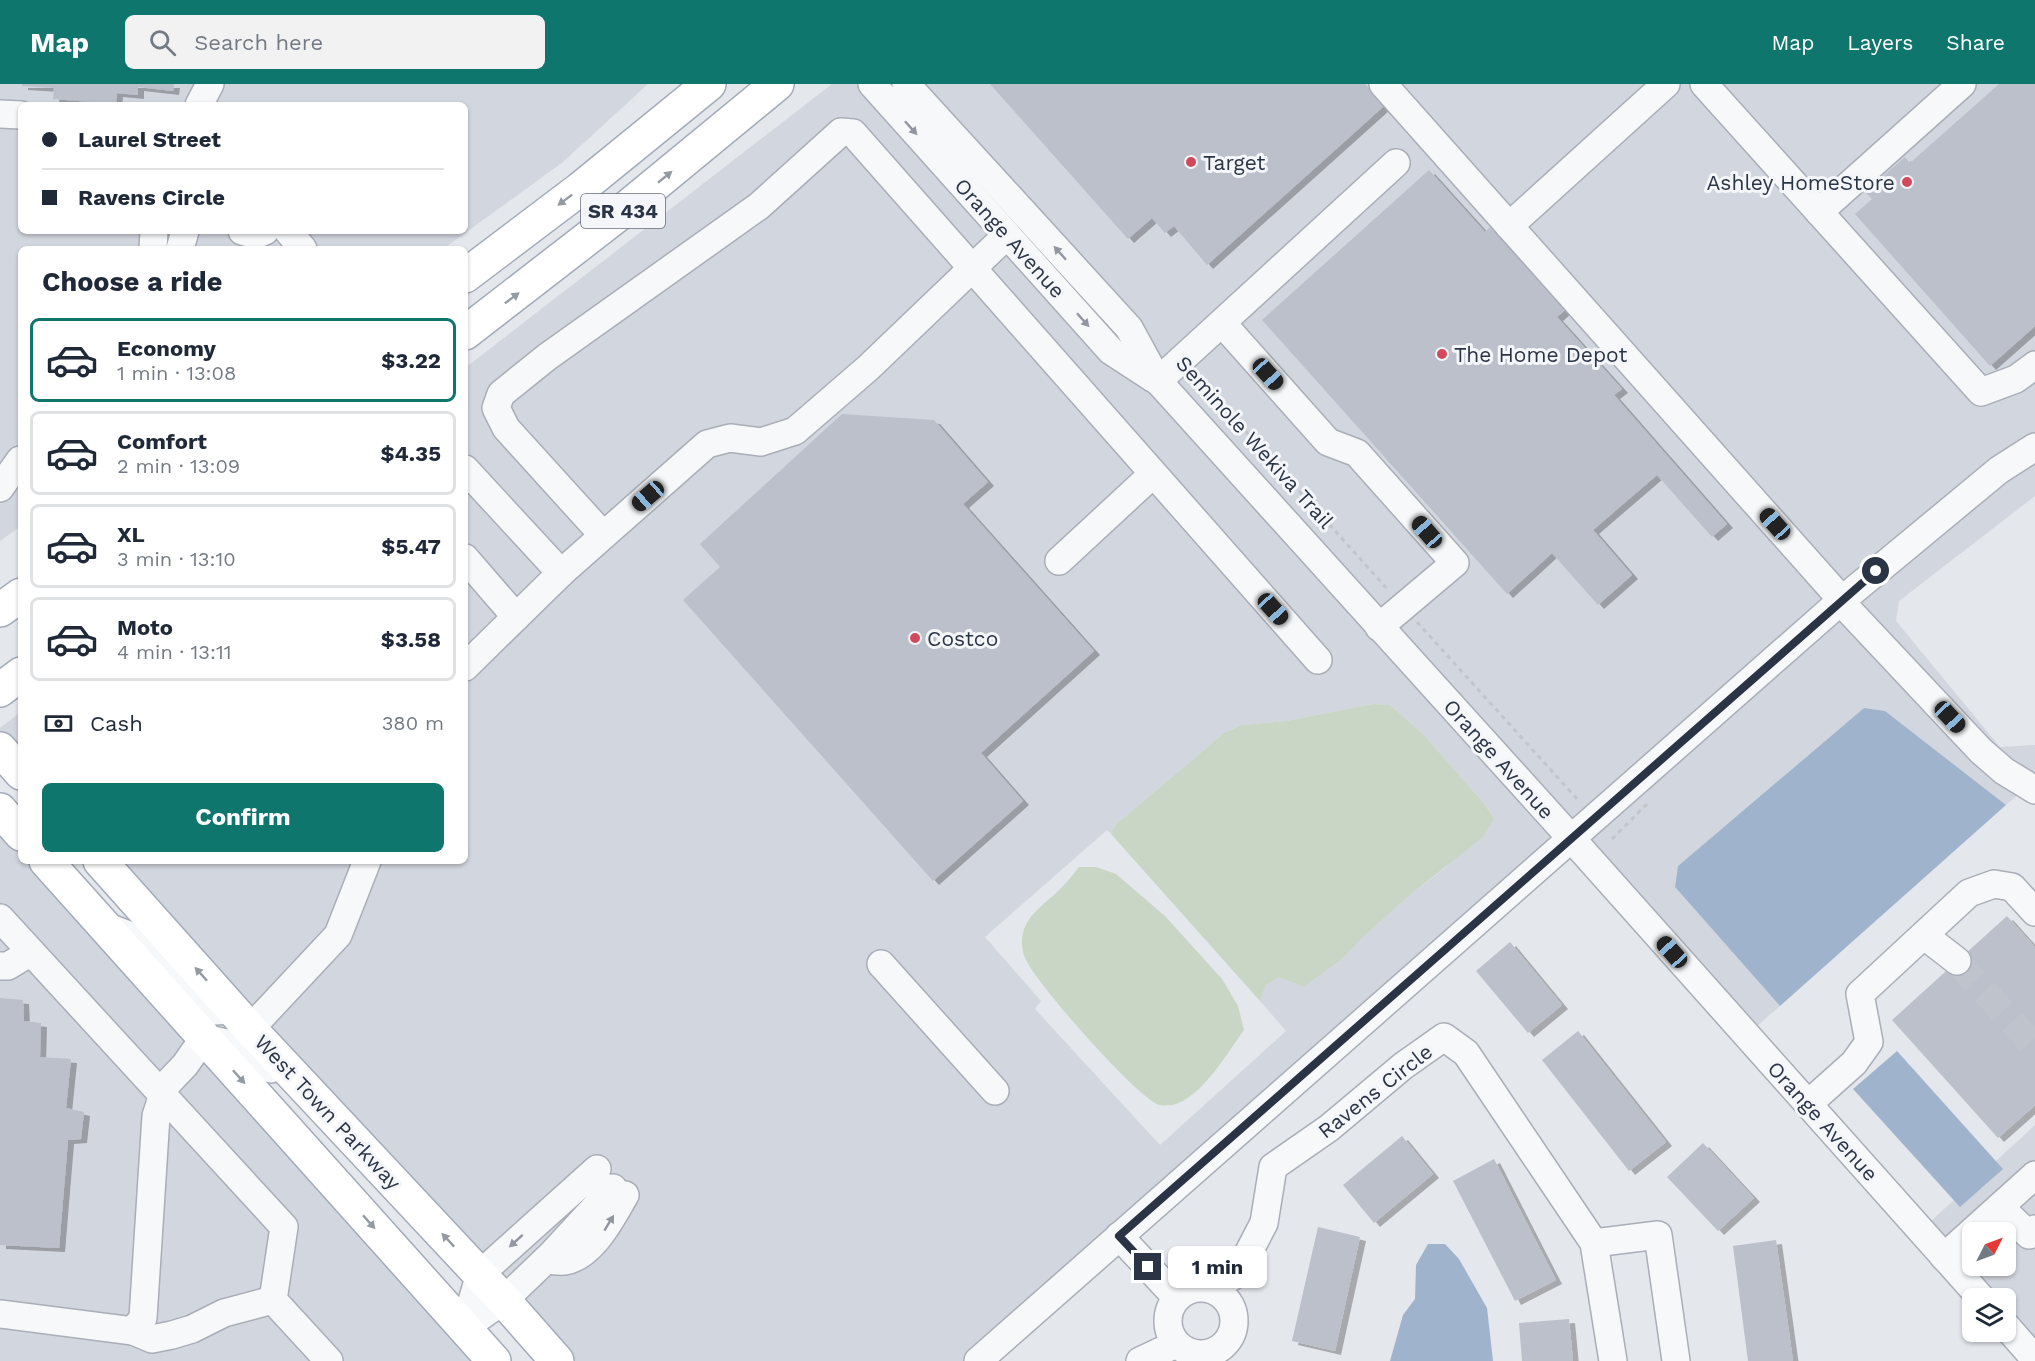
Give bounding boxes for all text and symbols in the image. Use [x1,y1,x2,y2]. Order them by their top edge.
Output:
search box [125,15,545,69]
text: Map [30,26,89,59]
icon: search [146,26,179,59]
text: Search here [194,30,323,55]
text: Map [1771,30,1814,55]
text: Layers [1847,30,1913,55]
text: Share [1946,30,2005,55]
one-way arrow [904,120,917,135]
text: Laurel Street [78,127,221,152]
place label: Target [1203,150,1265,175]
marker: Target [1184,155,1198,169]
place label: Ashley HomeStore [1707,170,1895,195]
one-way arrow [657,171,673,184]
street label: Orange Avenue [950,173,1070,303]
marker: Ashley HomeStore [1900,175,1914,189]
text: Ravens Circle [78,185,225,210]
one-way arrow [558,194,574,206]
road number: SR 434 [581,194,665,228]
one-way arrow [1054,246,1067,261]
text: Choose a ride [42,266,222,298]
one-way arrow [504,293,519,305]
one-way arrow [1076,312,1089,327]
icon: car [45,333,99,387]
text: Economy [117,336,216,361]
place label: The Home Depot [1454,342,1628,367]
marker: The Home Depot [1435,347,1449,361]
text: $3.22 [381,348,441,373]
street label: Seminole Wekiva Trail [1171,351,1339,534]
car [1249,355,1287,393]
text: 1 min · 13:08 [117,361,236,385]
icon: car [45,426,99,480]
text: Comfort [117,429,207,454]
text: $4.35 [381,441,441,466]
text: 2 min · 13:09 [117,454,240,478]
car [629,477,667,515]
car [1756,505,1794,543]
car [1408,513,1446,551]
icon: car [45,519,99,573]
text: XL [117,522,145,547]
text: $5.47 [381,534,441,559]
text: 3 min · 13:10 [117,547,236,571]
route start [1862,557,1889,584]
car [1254,590,1292,628]
icon: car [45,612,99,666]
text: Moto [117,615,173,640]
place label: Costco [927,626,998,651]
text: $3.58 [381,627,441,652]
marker: Costco [908,631,922,645]
text: 4 min · 13:11 [117,640,232,664]
street label: Orange Avenue [1439,694,1559,824]
car [1931,698,1969,736]
icon: cash [42,707,75,740]
text: Cash [90,711,143,736]
text: 380 m [382,711,444,735]
button: Confirm [42,783,444,852]
car [1653,933,1691,971]
one-way arrow [195,967,208,982]
street label: West Town Parkway [250,1029,406,1195]
street label: Ravens Circle [1313,1039,1437,1143]
street label: Orange Avenue [1763,1056,1883,1186]
one-way arrow [232,1069,246,1084]
one-way arrow [362,1214,375,1229]
one-way arrow [603,1215,614,1231]
north arrow [1962,1222,2016,1276]
map controls [1962,1222,2016,1342]
one-way arrow [441,1232,455,1247]
one-way arrow [509,1234,524,1247]
callout: 1 min [1169,1246,1268,1288]
route end [1134,1253,1161,1280]
text: 1 min [1192,1255,1243,1279]
button: layers [1962,1288,2016,1342]

